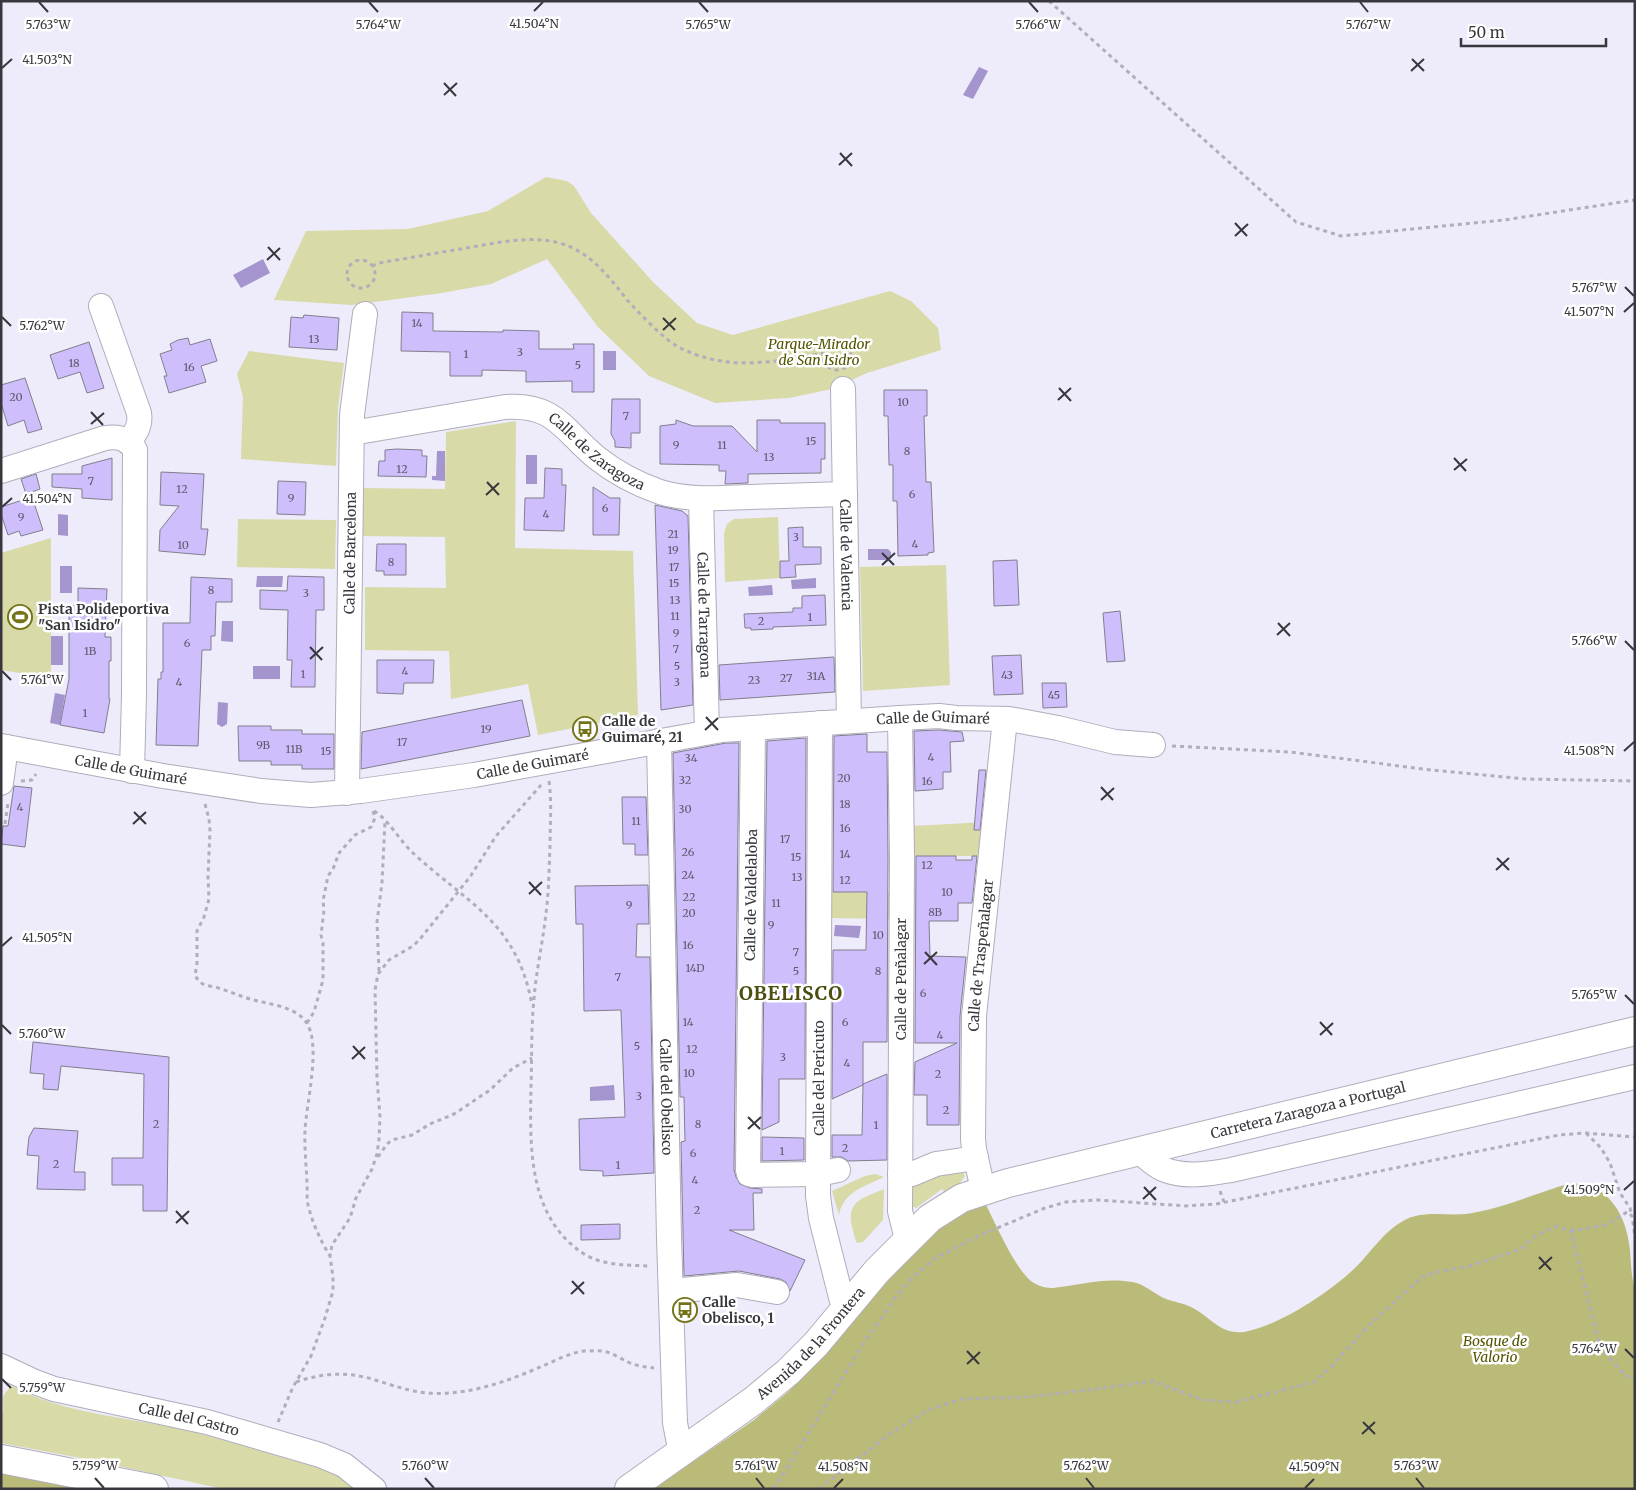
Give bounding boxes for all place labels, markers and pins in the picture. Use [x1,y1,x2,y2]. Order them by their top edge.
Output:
place label: Pista Polideportiva "San Isidro" [38,600,169,634]
sports icon: Pista Polideportiva "San Isidro" [7,604,33,630]
place label: Calle de Guimaré, 21 [602,712,683,746]
bus stop icon: Calle de Guimaré, 21 [572,716,598,742]
place label: Calle Obelisco, 1 [702,1293,775,1327]
bus stop icon: Calle Obelisco, 1 [672,1297,698,1323]

